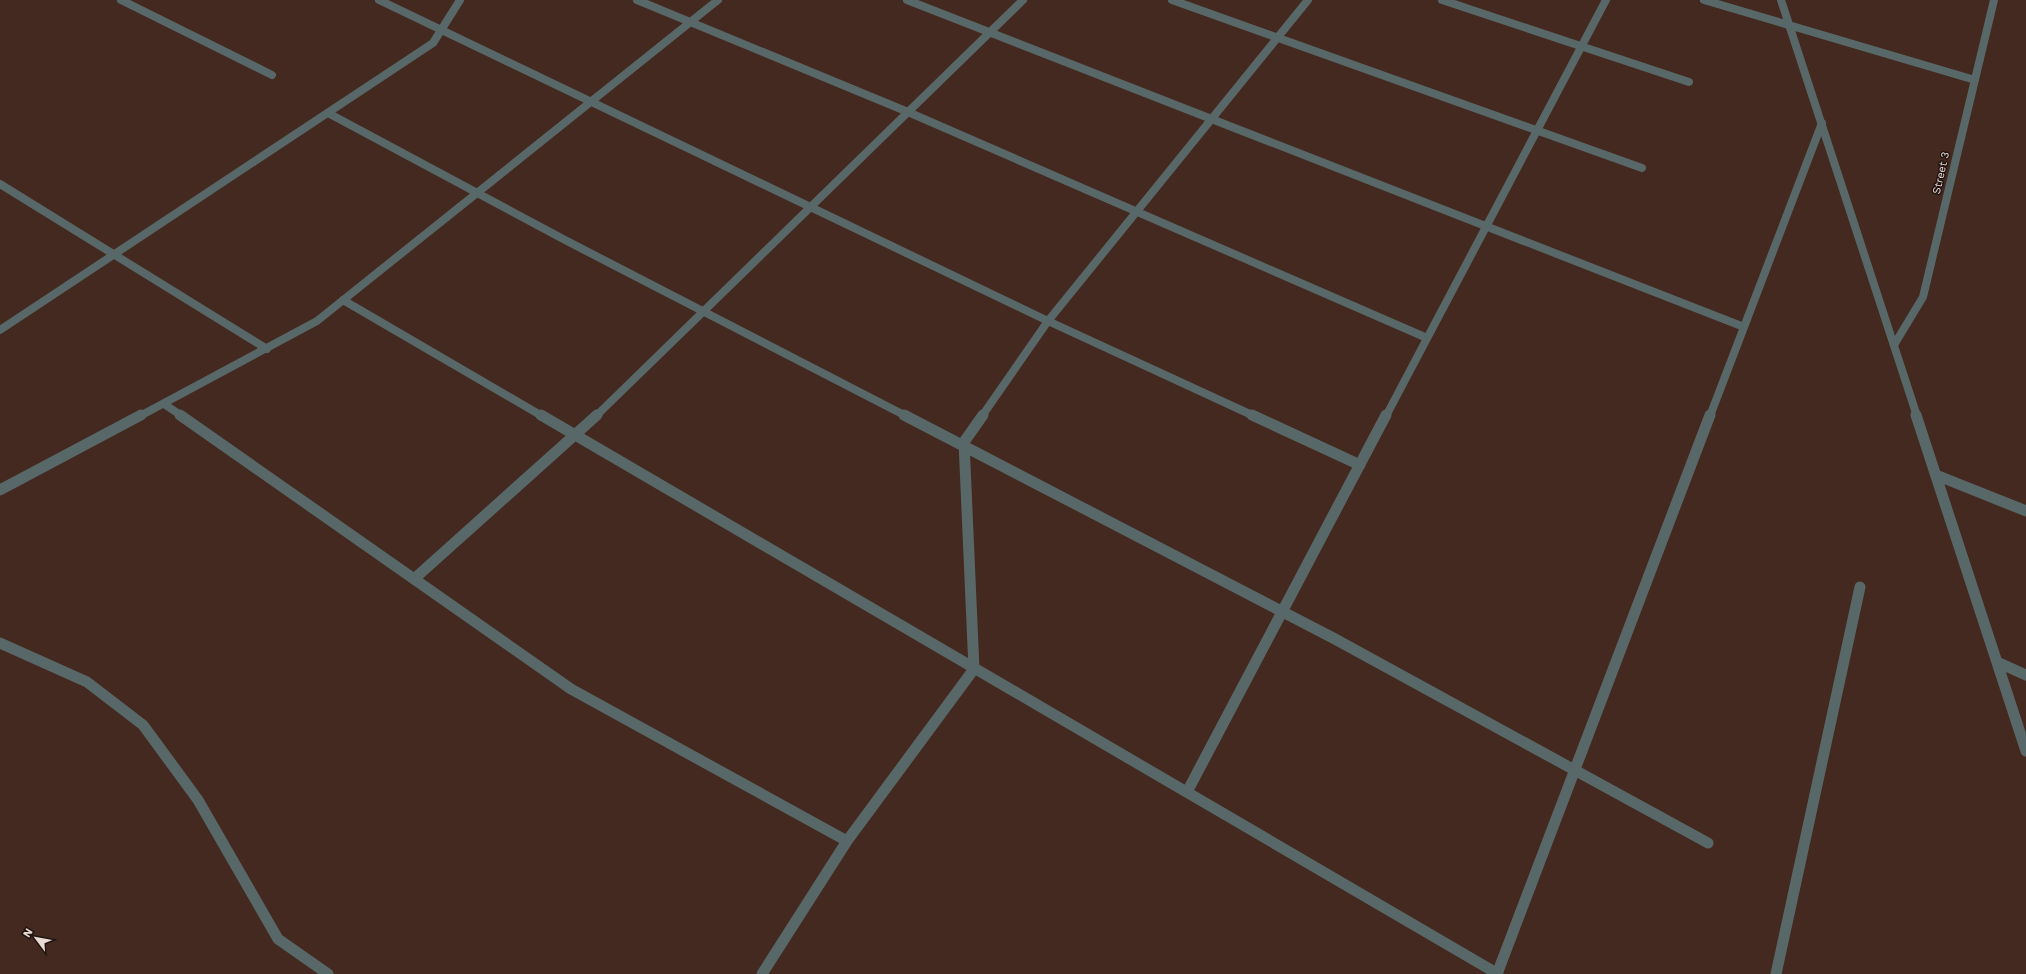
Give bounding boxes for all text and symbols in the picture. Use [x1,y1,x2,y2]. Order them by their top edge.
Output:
street label: Street 3 [1930,150,1952,196]
north arrow [16,918,56,958]
text: N [20,926,36,940]

